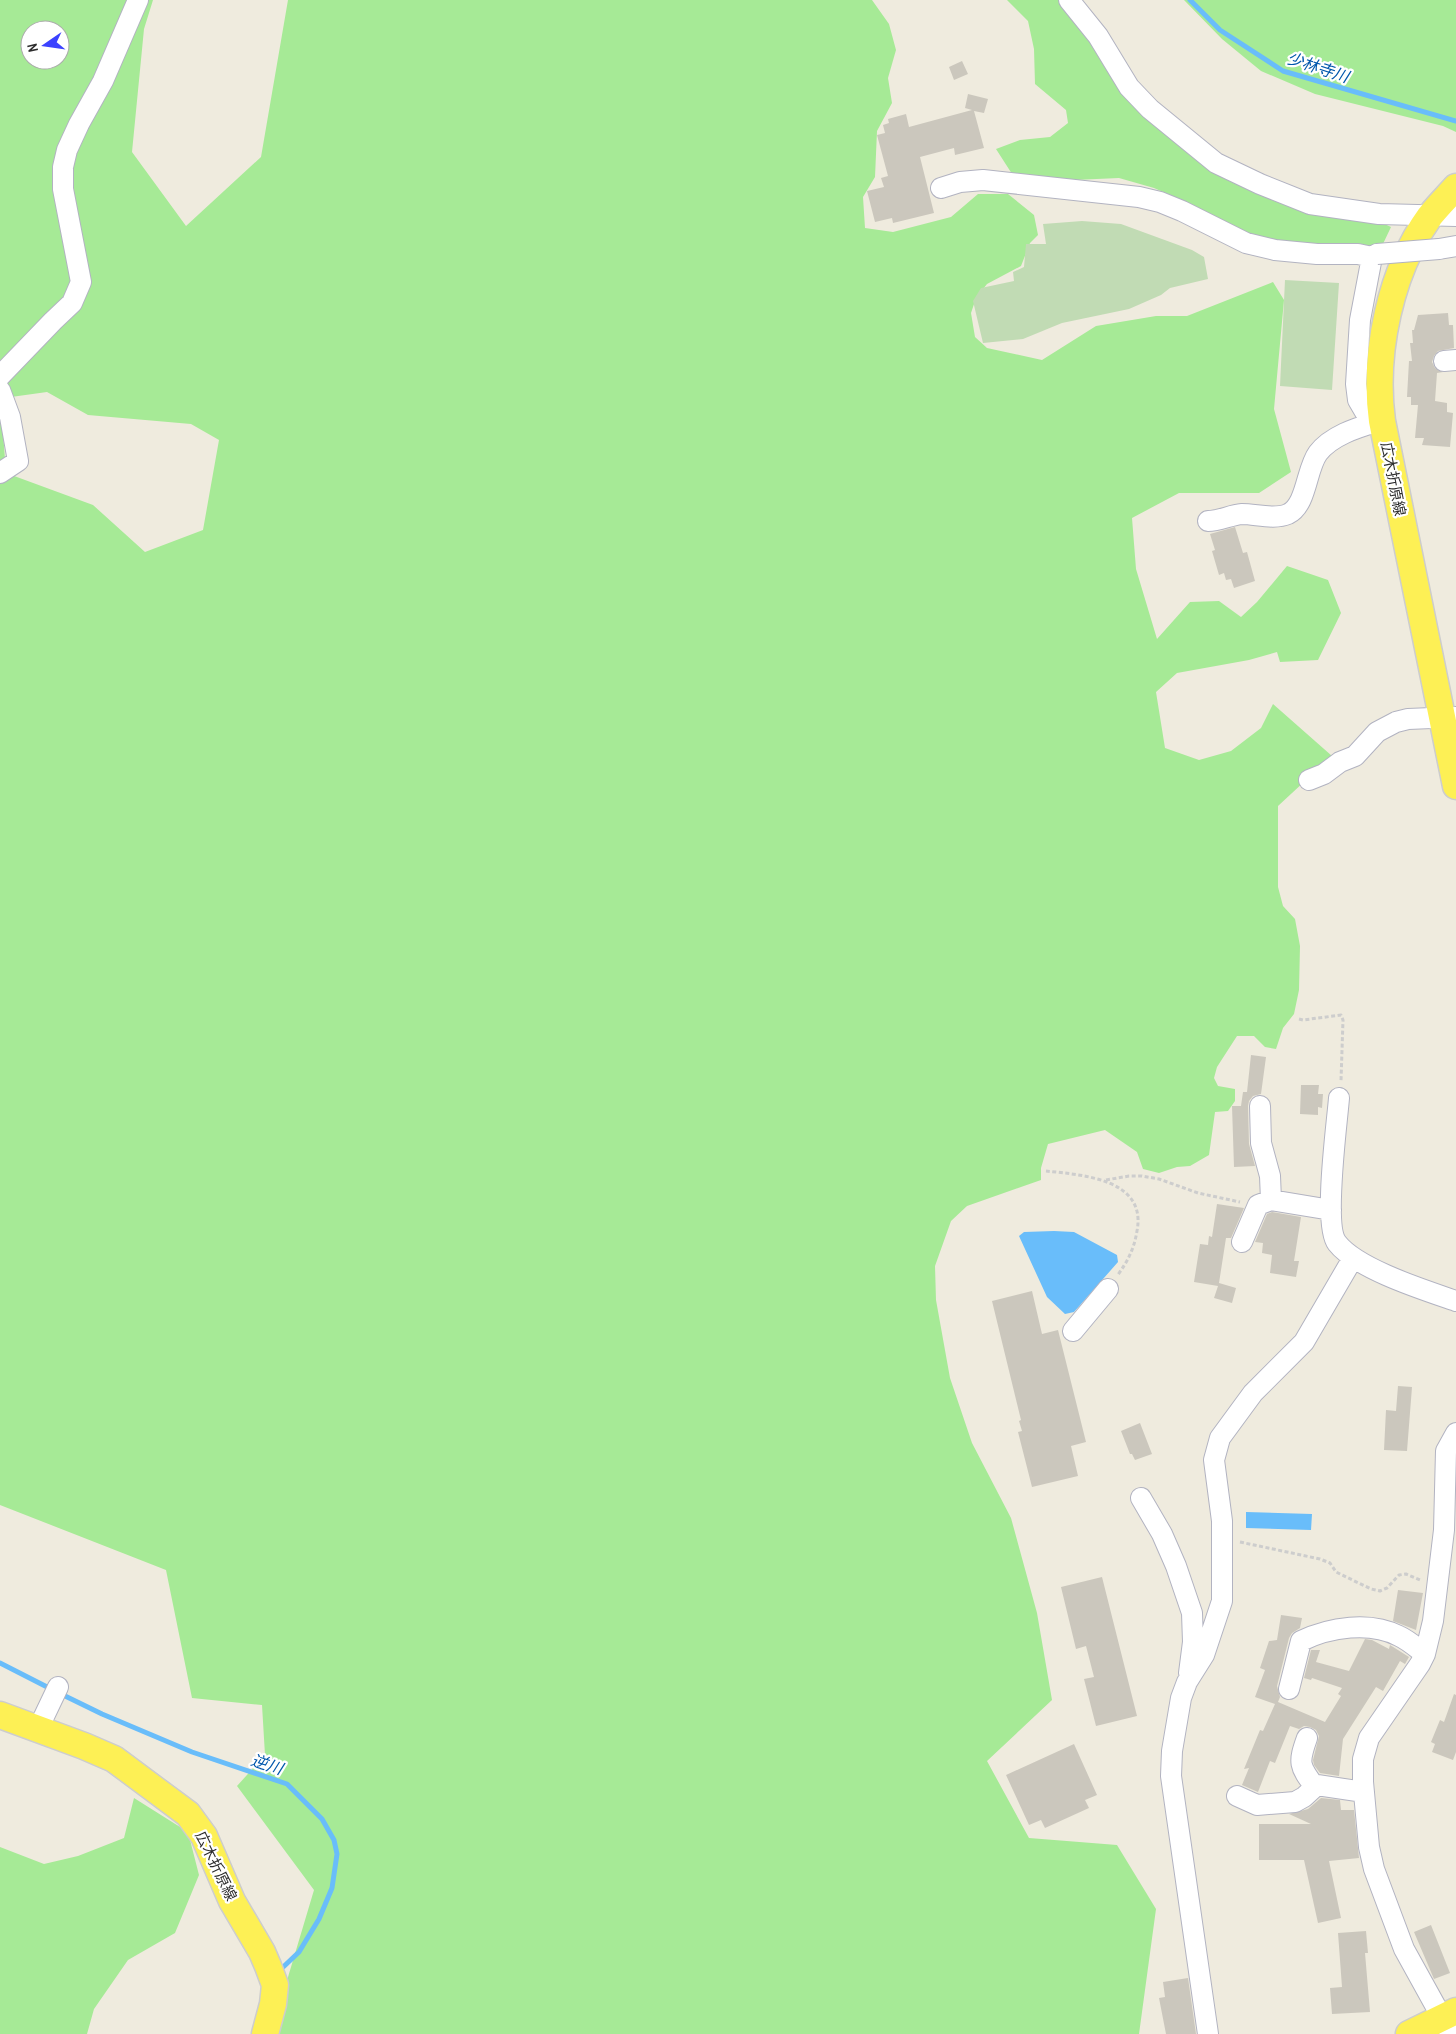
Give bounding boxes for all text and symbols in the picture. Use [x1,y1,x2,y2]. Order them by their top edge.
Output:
north arrow [20,20,70,70]
text: N [23,42,42,54]
water label: 少林寺川 [1284,47,1354,88]
street label: 広木折原線 [1376,440,1411,518]
water label: 逆川 [248,1749,288,1780]
street label: 広木折原線 [191,1827,242,1904]

